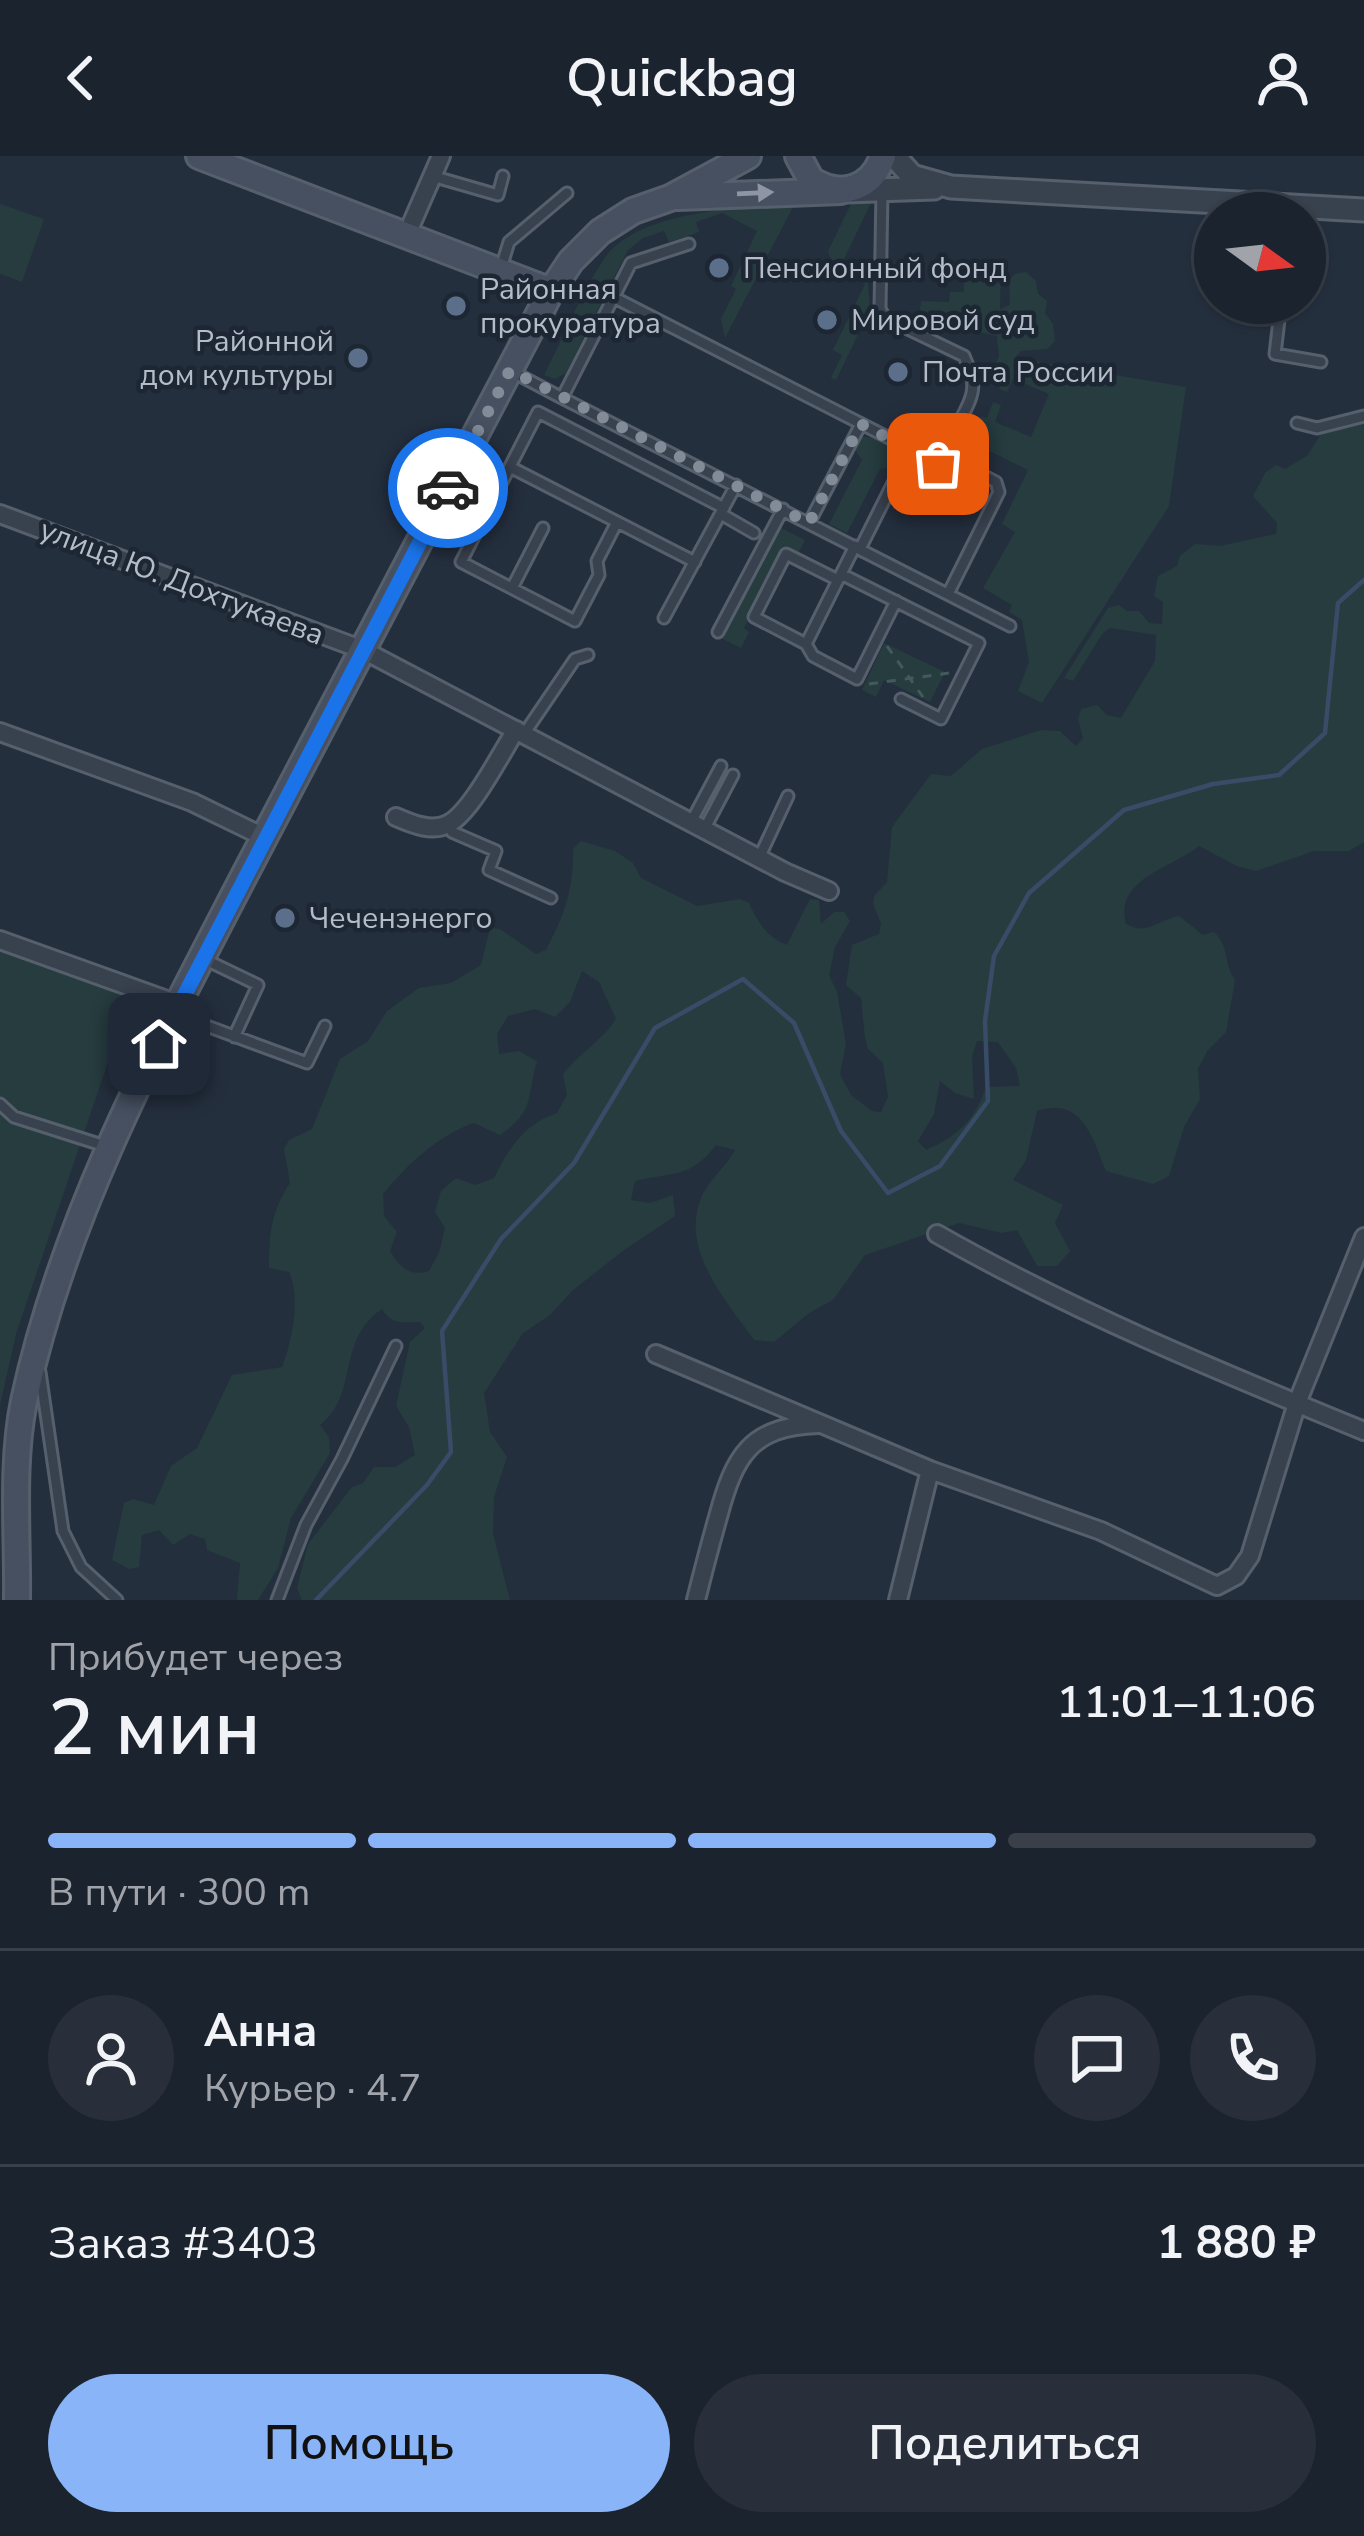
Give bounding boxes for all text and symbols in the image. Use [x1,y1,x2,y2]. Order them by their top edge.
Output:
text: Quickbag [566,41,798,115]
icon: back [48,45,114,111]
icon: person [1250,45,1316,111]
one-way arrow [737,183,775,202]
north arrow [1194,192,1326,324]
map controls [1194,192,1326,324]
place label: Пенсионный фонд [743,248,1007,289]
marker: Пенсионный фонд [706,255,732,281]
place label: Районная прокуратура [480,269,661,344]
marker: Районная прокуратура [443,293,469,319]
place label: Мировой суд [851,300,1035,341]
marker: Мировой суд [814,307,840,333]
place label: Районной дом культуры [140,321,334,396]
marker: Районной дом культуры [345,345,371,371]
place label: Почта России [922,352,1114,393]
marker: Почта России [885,359,911,385]
pin [887,413,989,515]
courier [388,428,508,548]
icon: bag [905,431,971,497]
icon: car [415,455,481,521]
street label: улица Ю. Дохтукаева [34,509,330,656]
place label: Чеченэнерго [309,898,492,939]
marker: Чеченэнерго [272,905,298,931]
pin [108,993,210,1095]
icon: home [126,1011,192,1077]
text: Прибудет через [48,1631,343,1684]
text: 11:01–11:06 [1056,1672,1316,1733]
text: 2 мин [48,1675,260,1782]
text: В пути · 300 m [48,1866,310,1919]
button: person [48,1995,174,2121]
button: chat [1034,1995,1160,2121]
button: phone [1190,1995,1316,2121]
text: Анна [204,2001,317,2062]
text: Курьер · 4.7 [204,2062,421,2115]
text: Заказ #3403 [48,2213,318,2274]
text: 1 880 ₽ [1157,2213,1316,2274]
button: Помощь [48,2374,670,2512]
button: Поделиться [694,2374,1316,2512]

